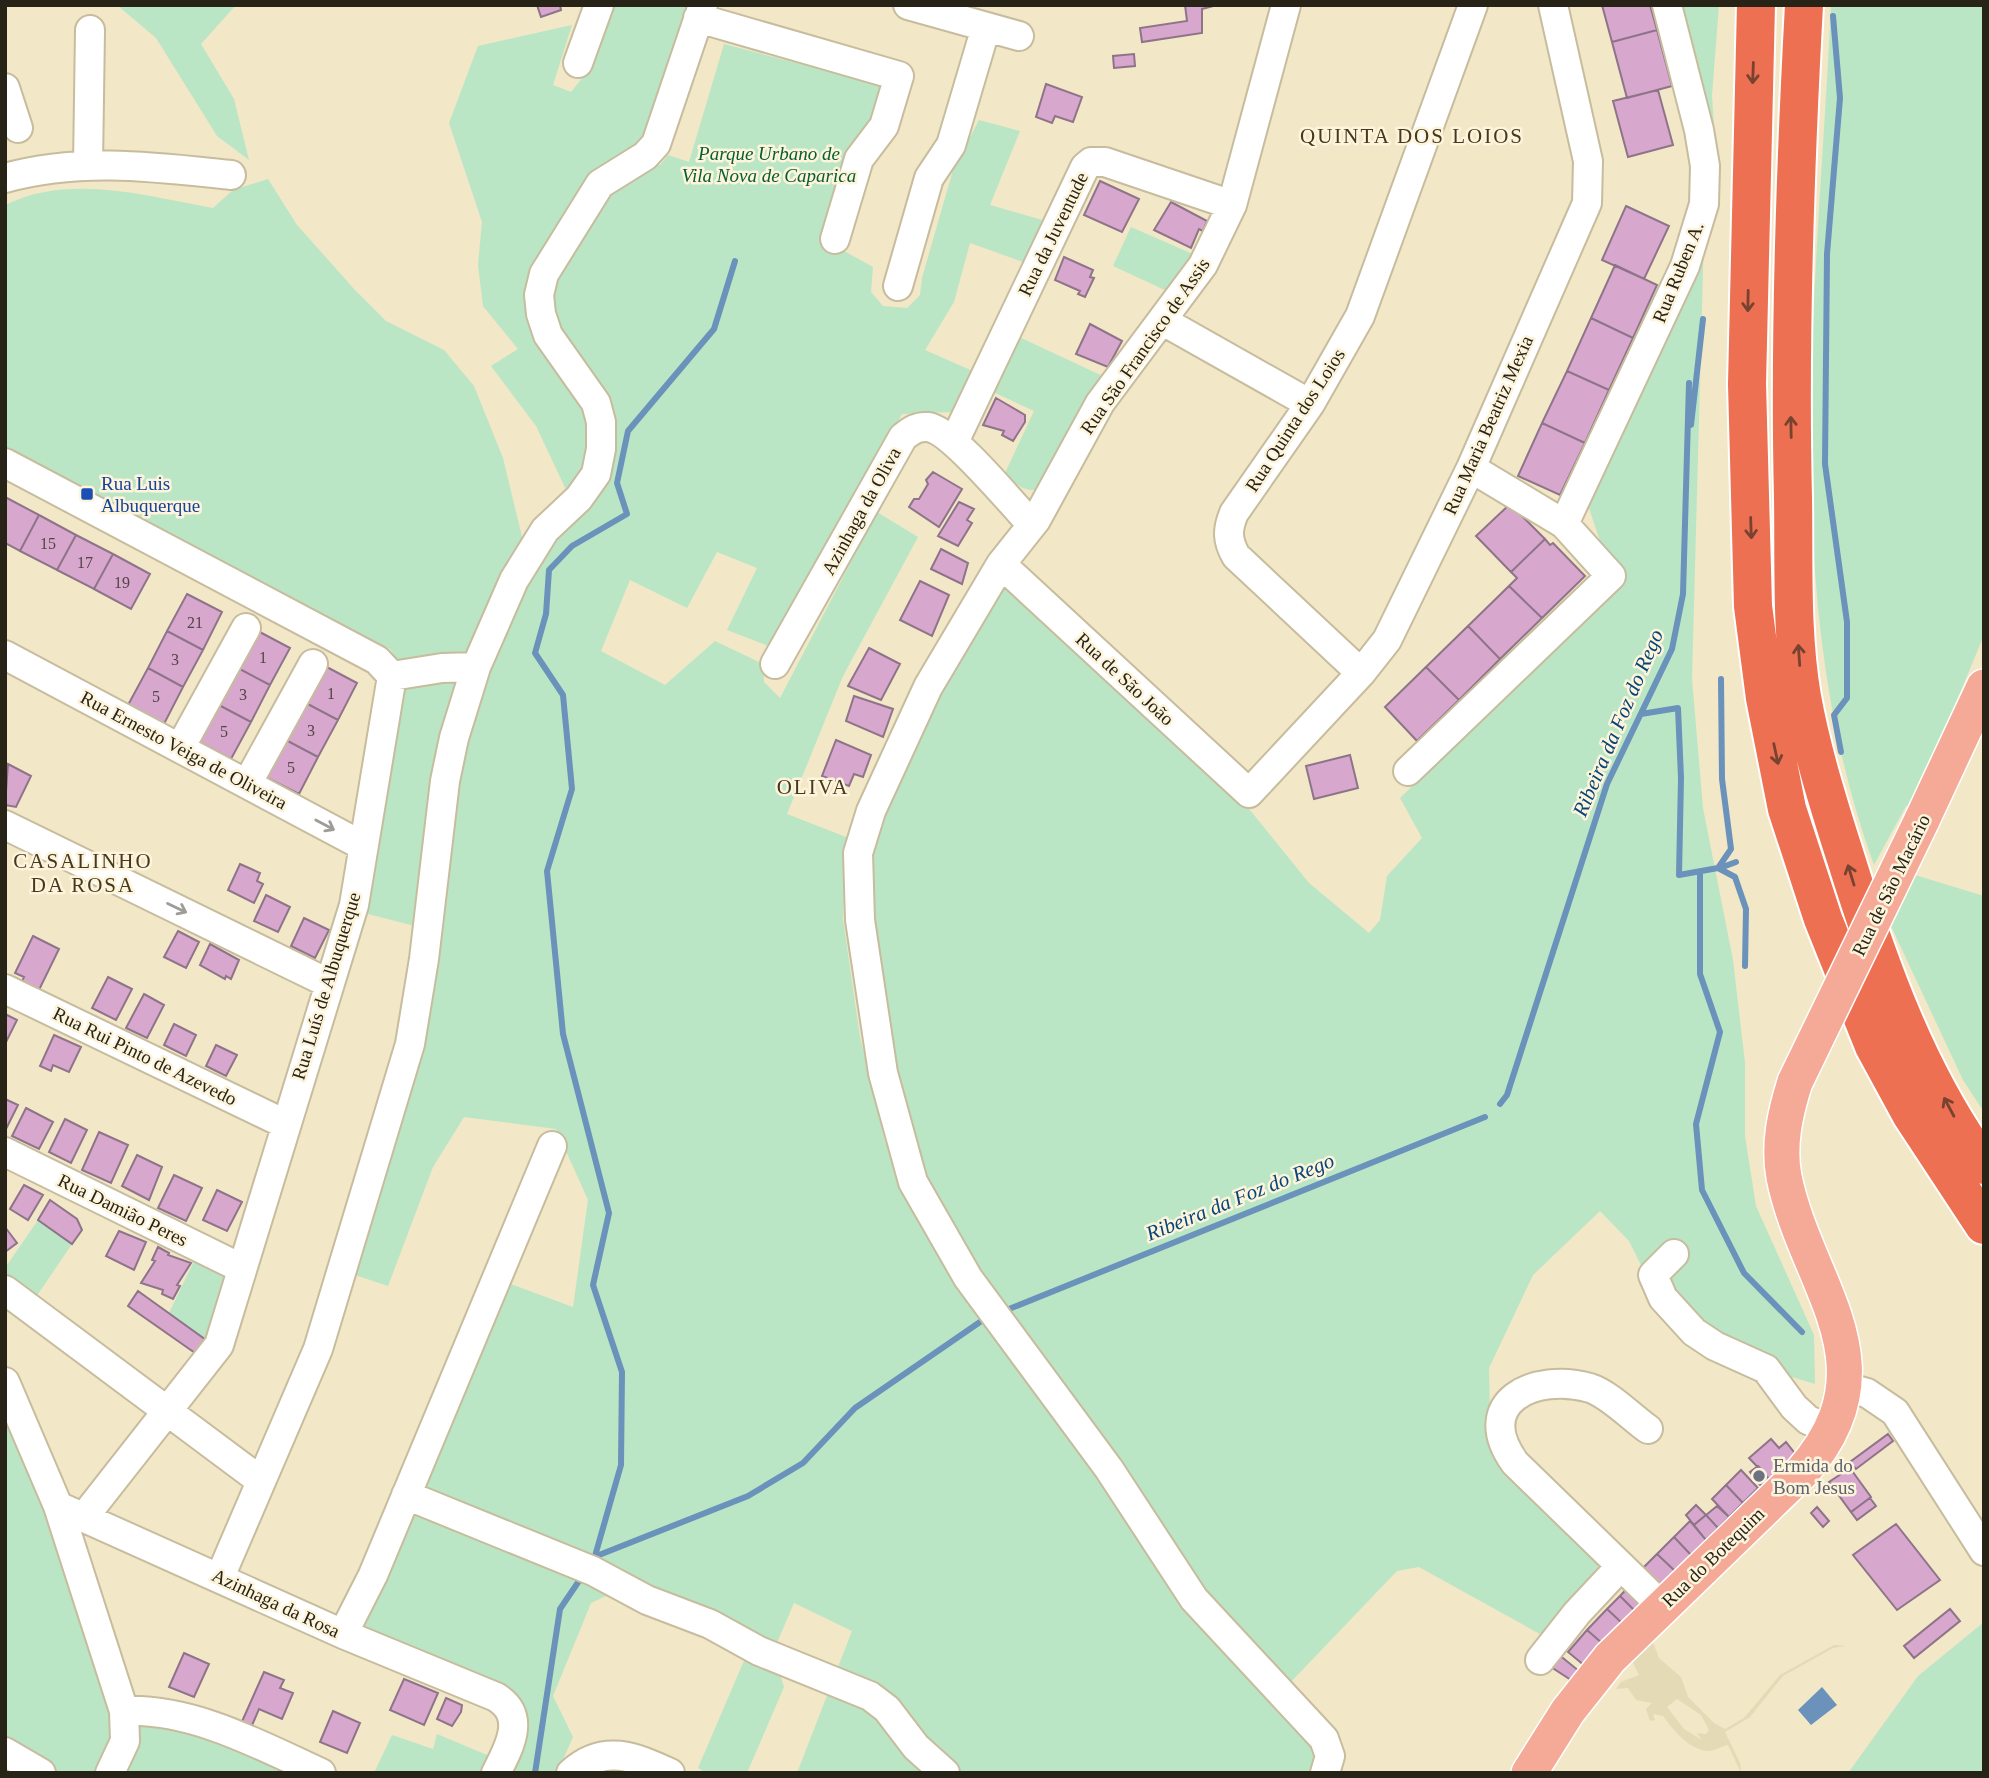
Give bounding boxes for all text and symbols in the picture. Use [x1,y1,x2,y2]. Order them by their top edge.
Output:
one-way arrow [1746,62,1760,85]
district label: QUINTA DOS LOIOS [1300,124,1524,148]
park label: Parque Urbano de Vila Nova de Caparica [682,143,856,186]
street label: Rua da Juventude [1014,169,1092,299]
street label: Rua Ruben A. [1648,218,1708,326]
street label: Rua São Francisco de Assis [1076,254,1214,438]
one-way arrow [1741,289,1754,312]
street label: Rua Maria Beatriz Mexia [1439,332,1537,518]
street label: Rua Quinta dos Loios [1241,345,1349,495]
one-way arrow [1784,416,1798,439]
street label: Azinhaga da Oliva [817,443,905,578]
place label: Rua Luis Albuquerque [101,473,200,516]
marker: Rua Luis Albuquerque [79,486,95,502]
one-way arrow [1744,517,1757,540]
house number: 15 [40,535,56,552]
house number: 17 [77,554,93,571]
house number: 19 [114,574,130,591]
house number: 21 [187,614,203,631]
water label: Ribeira da Foz do Rego [1567,626,1668,821]
street label: Rua de São João [1072,628,1178,730]
one-way arrow [1792,644,1805,667]
house number: 1 [259,649,267,666]
house number: 3 [171,651,179,668]
house number: 1 [327,685,335,702]
house number: 3 [239,686,247,703]
street label: Rua Ernesto Veiga de Oliveira [77,687,291,814]
house number: 5 [152,688,160,705]
house number: 3 [307,722,315,739]
house number: 5 [220,723,228,740]
one-way arrow [1770,742,1784,765]
house number: 5 [287,759,295,776]
district label: OLIVA [777,775,849,799]
street label: Rua de São Macário [1848,811,1934,959]
one-way arrow [314,819,335,833]
district label: CASALINHO DA ROSA [13,849,153,897]
one-way arrow [1844,865,1856,887]
street label: Rua Luís de Albuquerque [287,890,365,1082]
one-way arrow [166,902,187,916]
street label: Rua Rui Pinto de Azevedo [50,1002,240,1110]
one-way arrow [1941,1097,1955,1118]
water label: Ribeira da Foz do Rego [1142,1148,1338,1246]
street label: Rua Damião Peres [55,1170,191,1250]
place label: Ermida do Bom Jesus [1773,1455,1855,1498]
marker: Ermida do Bom Jesus [1751,1468,1767,1484]
street label: Rua do Botequim [1657,1503,1769,1611]
street label: Azinhaga da Rosa [209,1564,344,1642]

